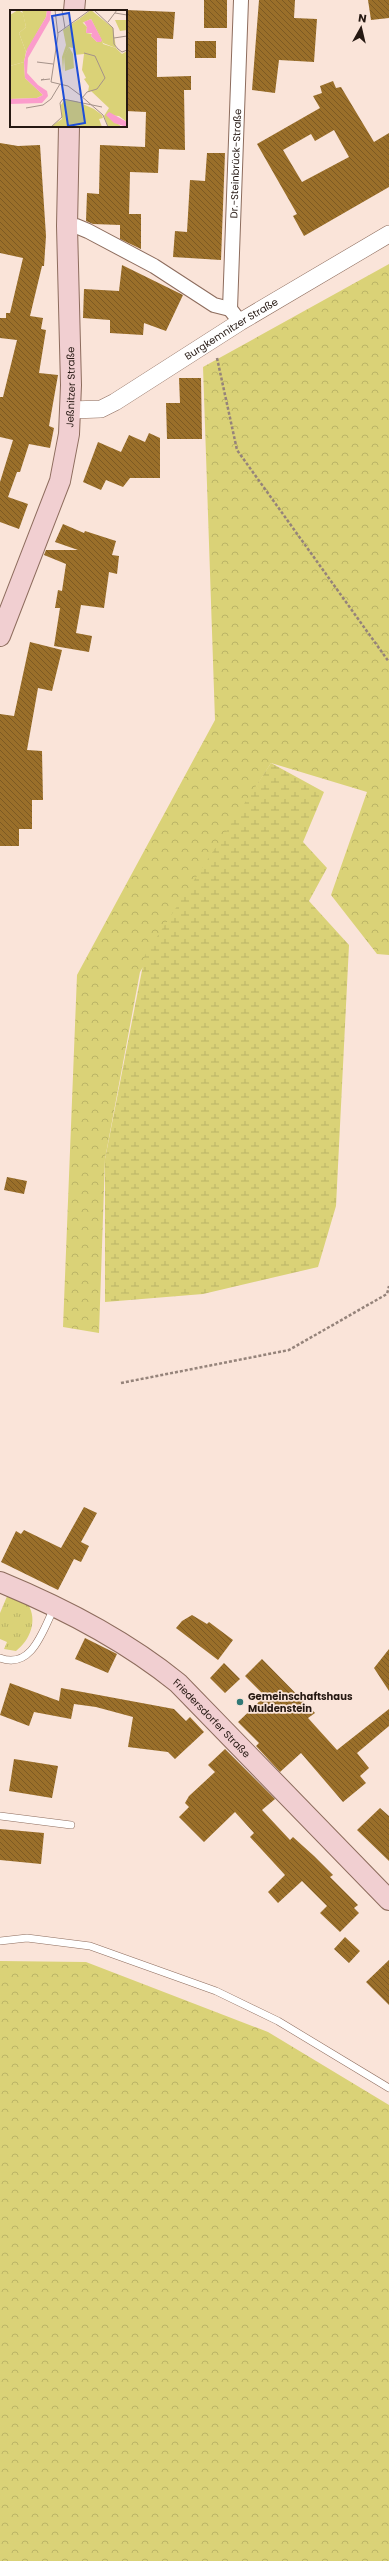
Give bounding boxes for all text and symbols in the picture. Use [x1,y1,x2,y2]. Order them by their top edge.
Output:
north arrow [341,8,381,48]
inset map [10,10,127,127]
text: N [357,10,368,27]
street label: Dr.-Steinbrück-Straße [226,108,245,219]
street label: Burgkemnitzer Straße [181,294,281,363]
street label: Jeßnitzer Straße [62,346,79,428]
street label: Friedersdorfer Straße [170,1675,254,1761]
place label: Gemeinschaftshaus Muldenstein [248,1689,353,1716]
marker: Gemeinschaftshaus Muldenstein [235,1697,245,1707]

